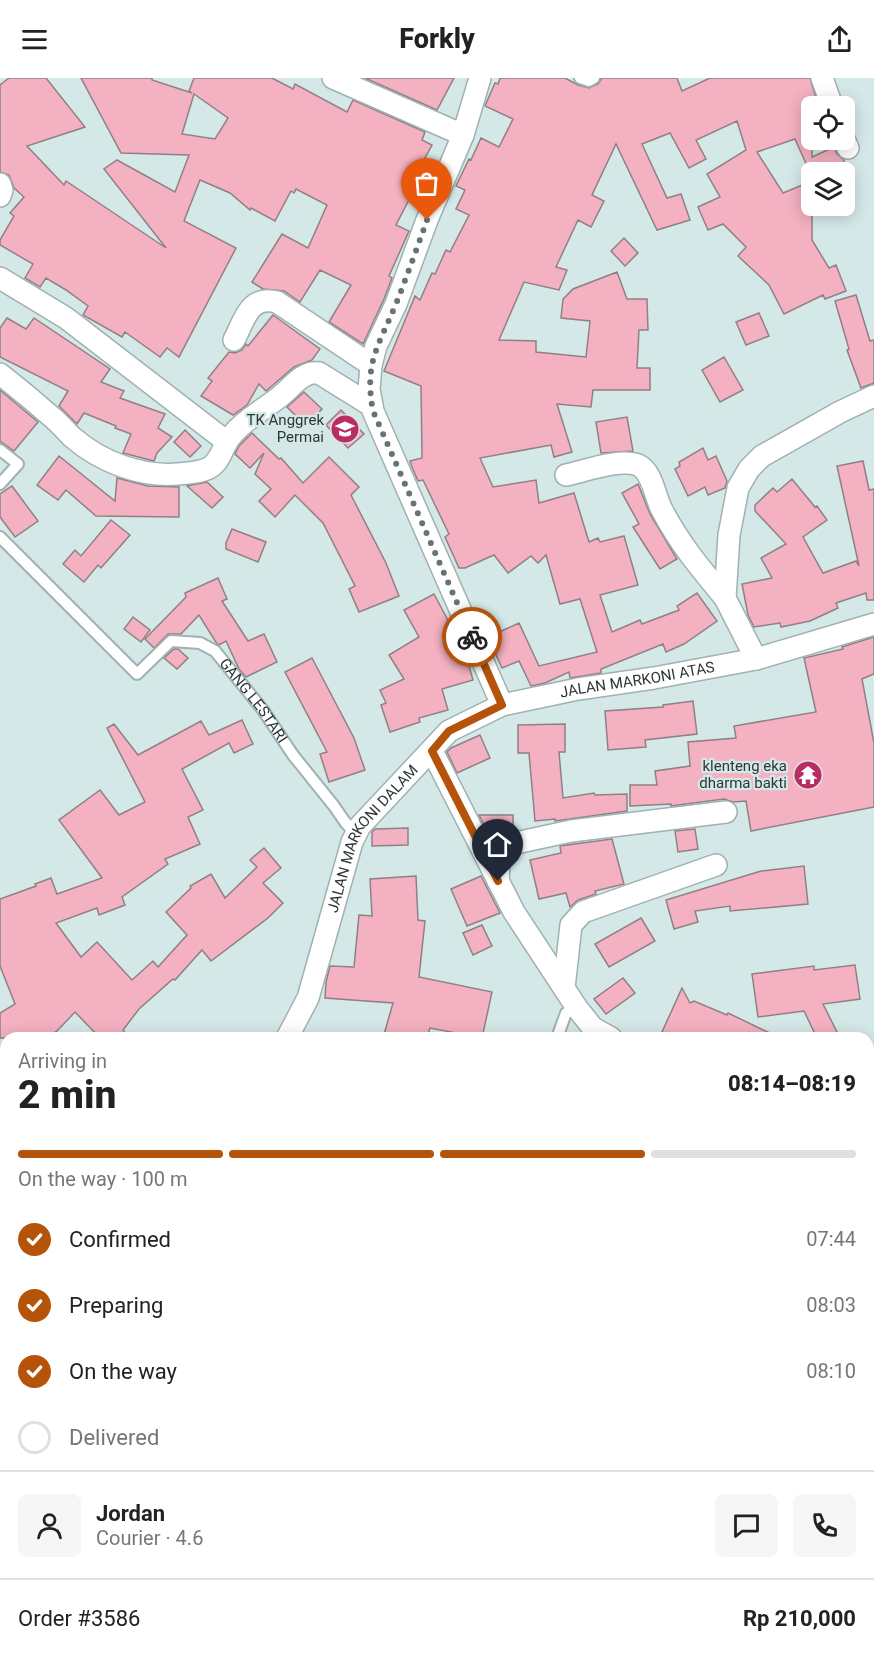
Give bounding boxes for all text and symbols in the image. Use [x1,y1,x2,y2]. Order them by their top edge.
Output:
icon: menu [18,23,51,56]
text: Forkly [399,23,475,55]
icon: share [823,23,856,56]
map controls [801,96,855,216]
button: locate [801,96,855,150]
pin [401,158,452,220]
button: layers [801,162,855,216]
icon: bag [410,167,443,200]
place label: TK Anggrek Permai [247,411,324,446]
school or university icon: TK Anggrek Permai [329,413,361,445]
courier [442,607,502,667]
icon: bike [456,621,489,654]
street label: GANG LESTARI [216,655,291,746]
street label: JALAN MARKONI ATAS [558,658,716,702]
place label: klenteng eka dharma bakti [699,757,787,792]
temple icon: klenteng eka dharma bakti [792,759,824,791]
street label: JALAN MARKONI DALAM [324,761,422,915]
pin [472,819,523,881]
icon: home [481,828,514,861]
text: Arriving in [18,1049,107,1073]
text: 08:14–08:19 [728,1071,856,1096]
text: 2 min [18,1072,116,1118]
text: On the way · 100 m [18,1167,187,1191]
icon: check [18,1223,51,1256]
text: Confirmed [69,1227,171,1252]
text: 07:44 [806,1227,856,1251]
icon: check [18,1289,51,1322]
text: Preparing [69,1293,163,1318]
text: 08:03 [806,1293,856,1317]
icon: check [18,1355,51,1388]
text: On the way [69,1359,177,1384]
text: 08:10 [806,1359,856,1383]
text: Delivered [69,1425,159,1450]
button: person [18,1494,81,1557]
button: chat [715,1494,778,1557]
button: phone [793,1494,856,1557]
text: Jordan [96,1501,165,1526]
text: Courier · 4.6 [96,1526,203,1550]
text: Order #3586 [18,1606,140,1631]
text: Rp 210,000 [743,1606,856,1631]

